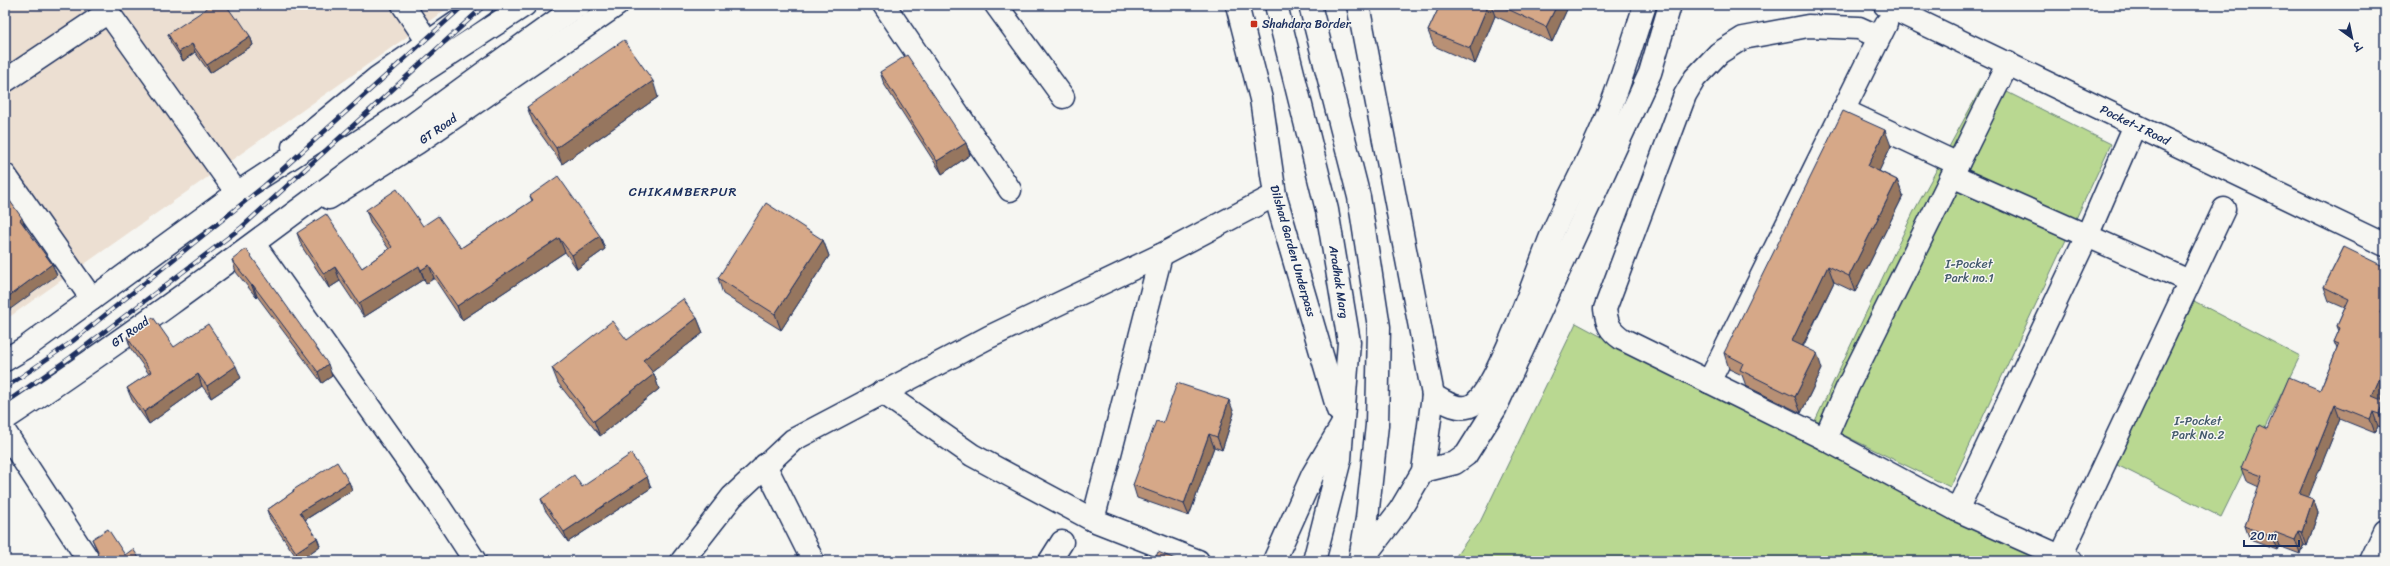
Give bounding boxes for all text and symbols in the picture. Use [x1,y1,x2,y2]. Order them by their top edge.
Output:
place label: Shahdara Border [1262,13,1352,35]
north arrow [2332,18,2372,58]
marker: Shahdara Border [1249,19,1259,29]
text: उ [2348,35,2366,57]
street label: Pocket-I Road [2096,99,2175,152]
street label: GT Road [414,107,463,150]
district label: CHIKAMBERPUR [629,180,737,203]
street label: Dilshad Garden Underpass [1264,182,1322,320]
street label: Aradhak Marg [1322,243,1356,320]
park label: I-Pocket Park no.1 [1944,253,1994,289]
street label: GT Road [106,310,155,353]
park label: I-Pocket Park No.2 [2172,410,2224,446]
scale bar [2244,522,2299,548]
text: 20 m [2250,525,2277,547]

